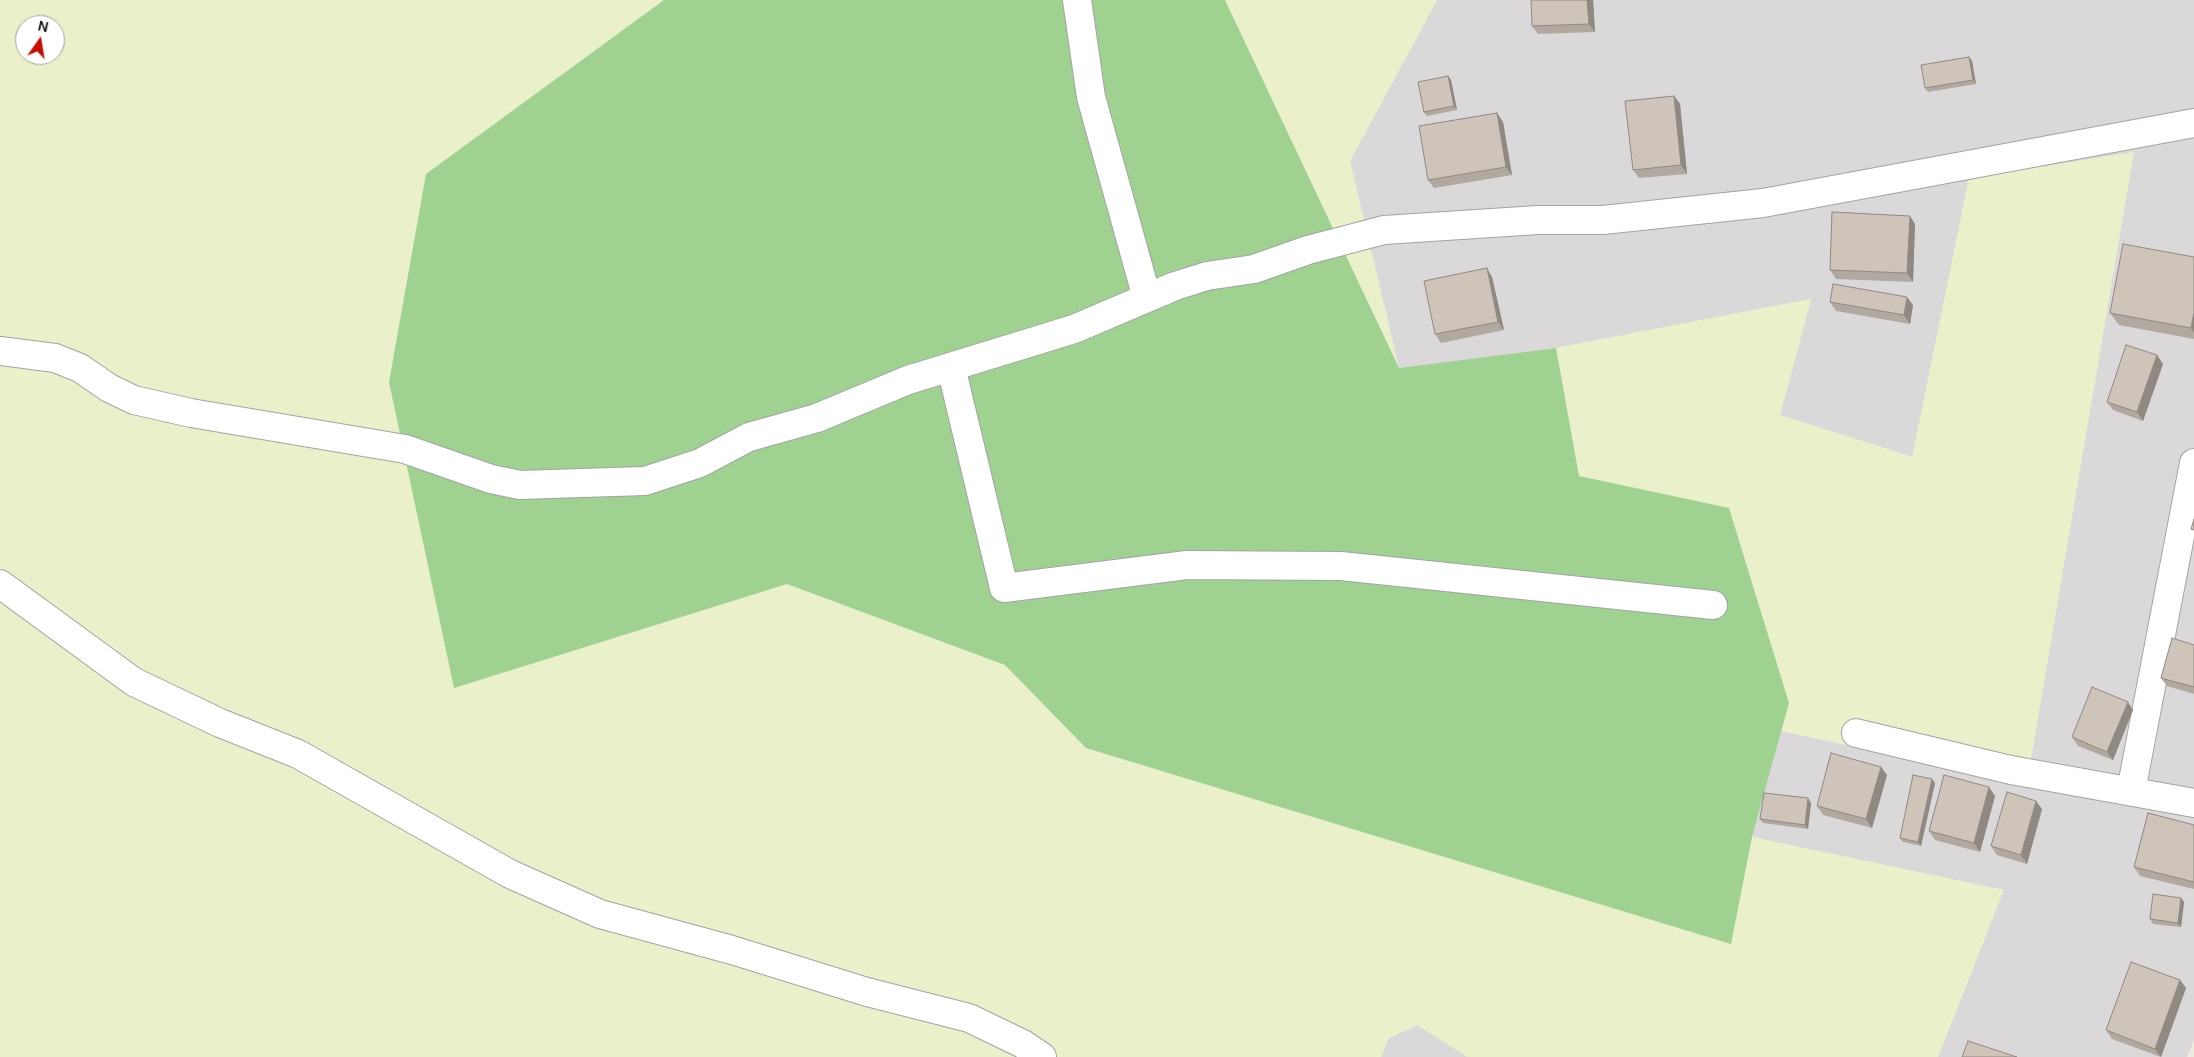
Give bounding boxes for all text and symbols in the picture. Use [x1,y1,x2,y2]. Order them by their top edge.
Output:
north arrow [15,15,65,65]
text: N [36,16,50,36]

